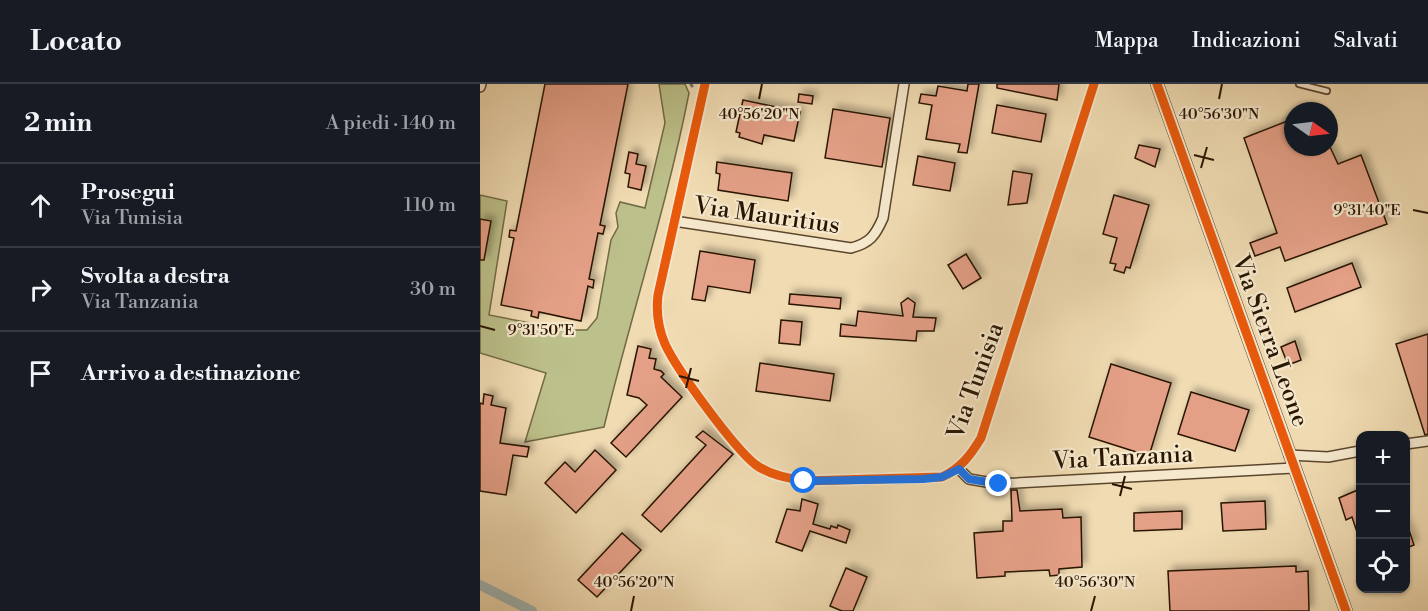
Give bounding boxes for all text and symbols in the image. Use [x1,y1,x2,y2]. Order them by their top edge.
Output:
text: Locato [30,24,122,59]
text: Mappa [1095,28,1159,54]
text: Indicazioni [1192,28,1301,54]
text: Salvati [1334,28,1398,54]
north arrow [1284,102,1338,156]
text: 40°56'20"N [719,105,799,124]
text: 40°56'30"N [1179,105,1259,124]
text: 2 min [24,107,92,139]
text: A piedi · 140 m [326,111,456,136]
text: Prosegui [81,179,175,206]
icon: ahead [24,189,57,222]
street label: Via Mauritius [691,191,842,241]
text: 110 m [404,193,456,218]
text: 9°31'40"E [1333,201,1401,220]
text: Via Tunisia [81,206,183,231]
street label: Via Sierra Leone [1225,250,1315,431]
text: Svolta a destra [81,263,230,290]
icon: right [24,273,57,306]
text: 30 m [410,277,456,302]
text: Via Tanzania [81,290,198,315]
street label: Via Tunisia [941,318,1011,444]
text: 9°31'50"E [508,321,574,340]
icon: arrive [24,357,57,390]
text: Arrivo a destinazione [81,360,301,387]
map controls [1356,431,1410,593]
button: + [1356,431,1410,485]
street label: Via Tanzania [1051,439,1195,477]
route start [790,467,816,493]
route end [985,470,1011,496]
button: − [1356,485,1410,539]
button: locate [1356,539,1410,593]
text: 40°56'20"N [594,573,674,592]
text: 40°56'30"N [1055,573,1135,592]

